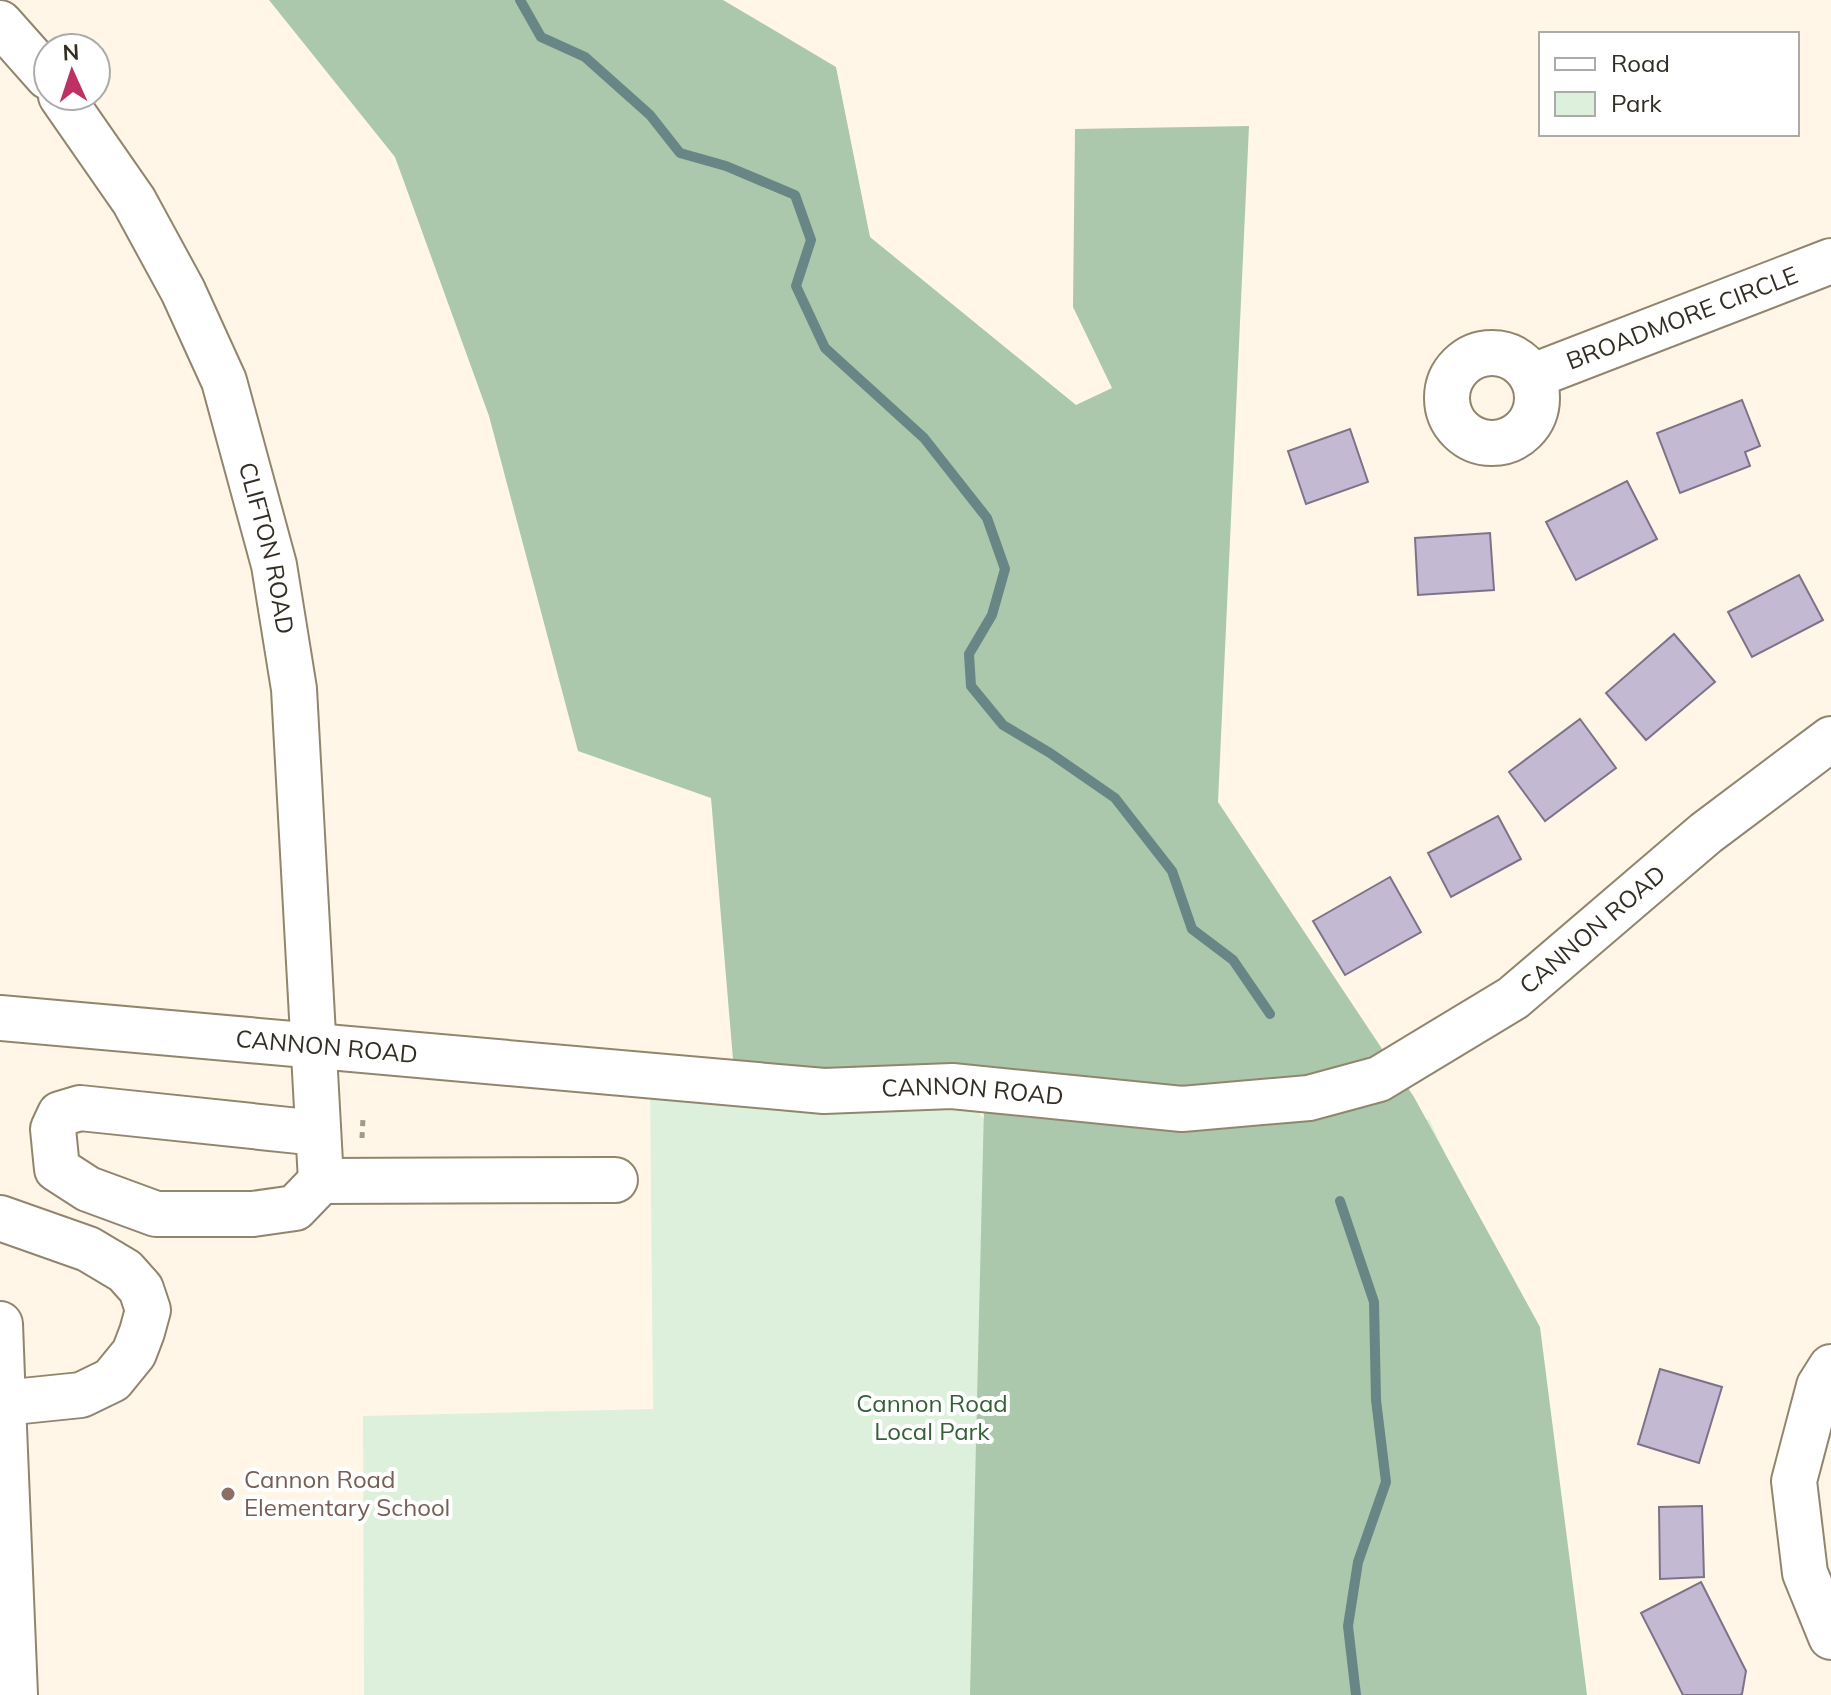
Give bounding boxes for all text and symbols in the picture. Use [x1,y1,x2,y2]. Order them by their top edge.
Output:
north arrow [32,32,112,112]
legend [1539,32,1799,136]
text: N [62,38,80,66]
text: Road [1611,48,1670,78]
text: Park [1611,88,1662,118]
street label: BROADMORE CIRCLE [1562,259,1802,376]
street label: CLIFTON ROAD [233,459,301,636]
street label: CANNON ROAD [1513,858,1671,1000]
street label: CANNON ROAD [235,1023,419,1069]
street label: CANNON ROAD [881,1070,1065,1111]
park label: Cannon Road Local Park [856,1388,1008,1446]
place label: Cannon Road Elementary School [244,1464,450,1522]
marker: Cannon Road Elementary School [219,1485,237,1503]

